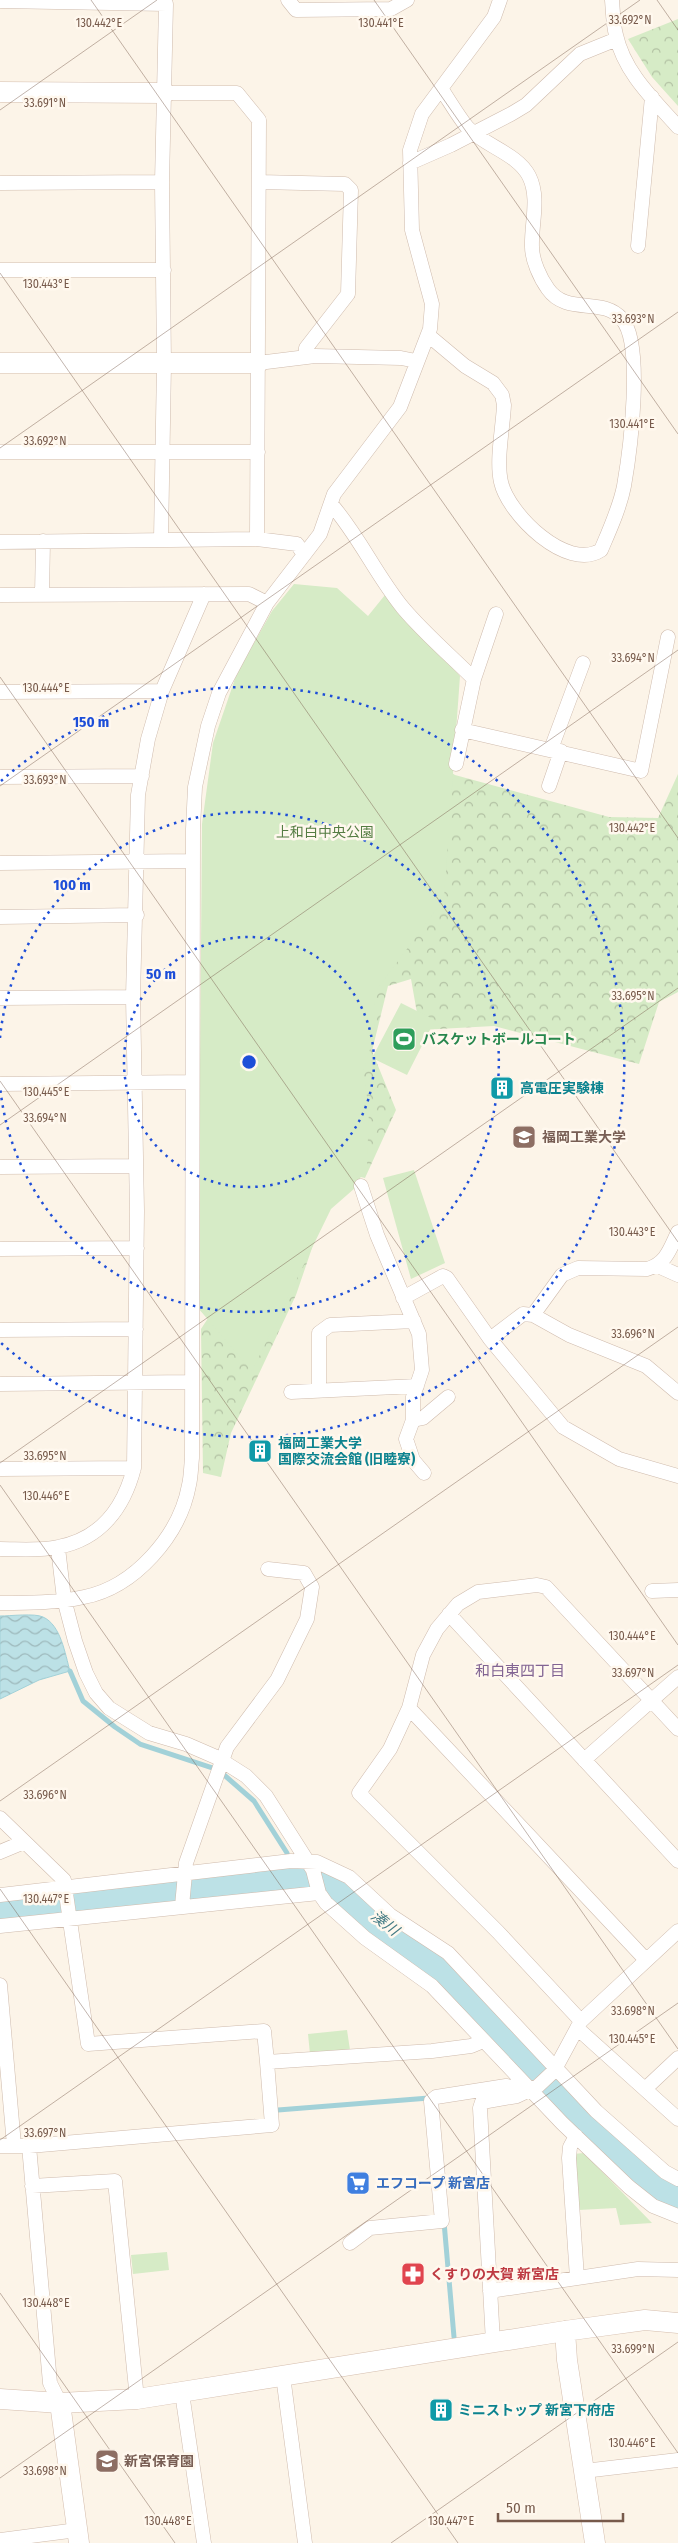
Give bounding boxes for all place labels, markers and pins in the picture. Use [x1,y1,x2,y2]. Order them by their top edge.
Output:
sports icon: バスケットボールコート [391,1026,417,1052]
place label: バスケットボールコート [422,1031,576,1048]
centre of rings [240,1053,258,1071]
building icon: 高電圧実験棟 [489,1075,515,1101]
place label: 高電圧実験棟 [520,1080,604,1097]
school or university icon: 福岡工業大学 [511,1124,537,1150]
place label: 福岡工業大学 [542,1129,626,1146]
place label: 福岡工業大学 国際交流会館 (旧睦寮) [278,1435,415,1468]
building icon: 福岡工業大学 国際交流会館 (旧睦寮) [247,1438,273,1464]
supermarket icon: エフコープ 新宮店 [345,2170,371,2196]
place label: エフコープ 新宮店 [376,2175,490,2192]
pharmacy icon: くすりの大賀 新宮店 [400,2261,426,2287]
place label: くすりの大賀 新宮店 [430,2266,559,2283]
building icon: ミニストップ 新宮下府店 [428,2397,454,2423]
place label: ミニストップ 新宮下府店 [458,2402,615,2419]
school or university icon: 新宮保育園 [94,2448,120,2474]
place label: 新宮保育園 [124,2453,194,2470]

